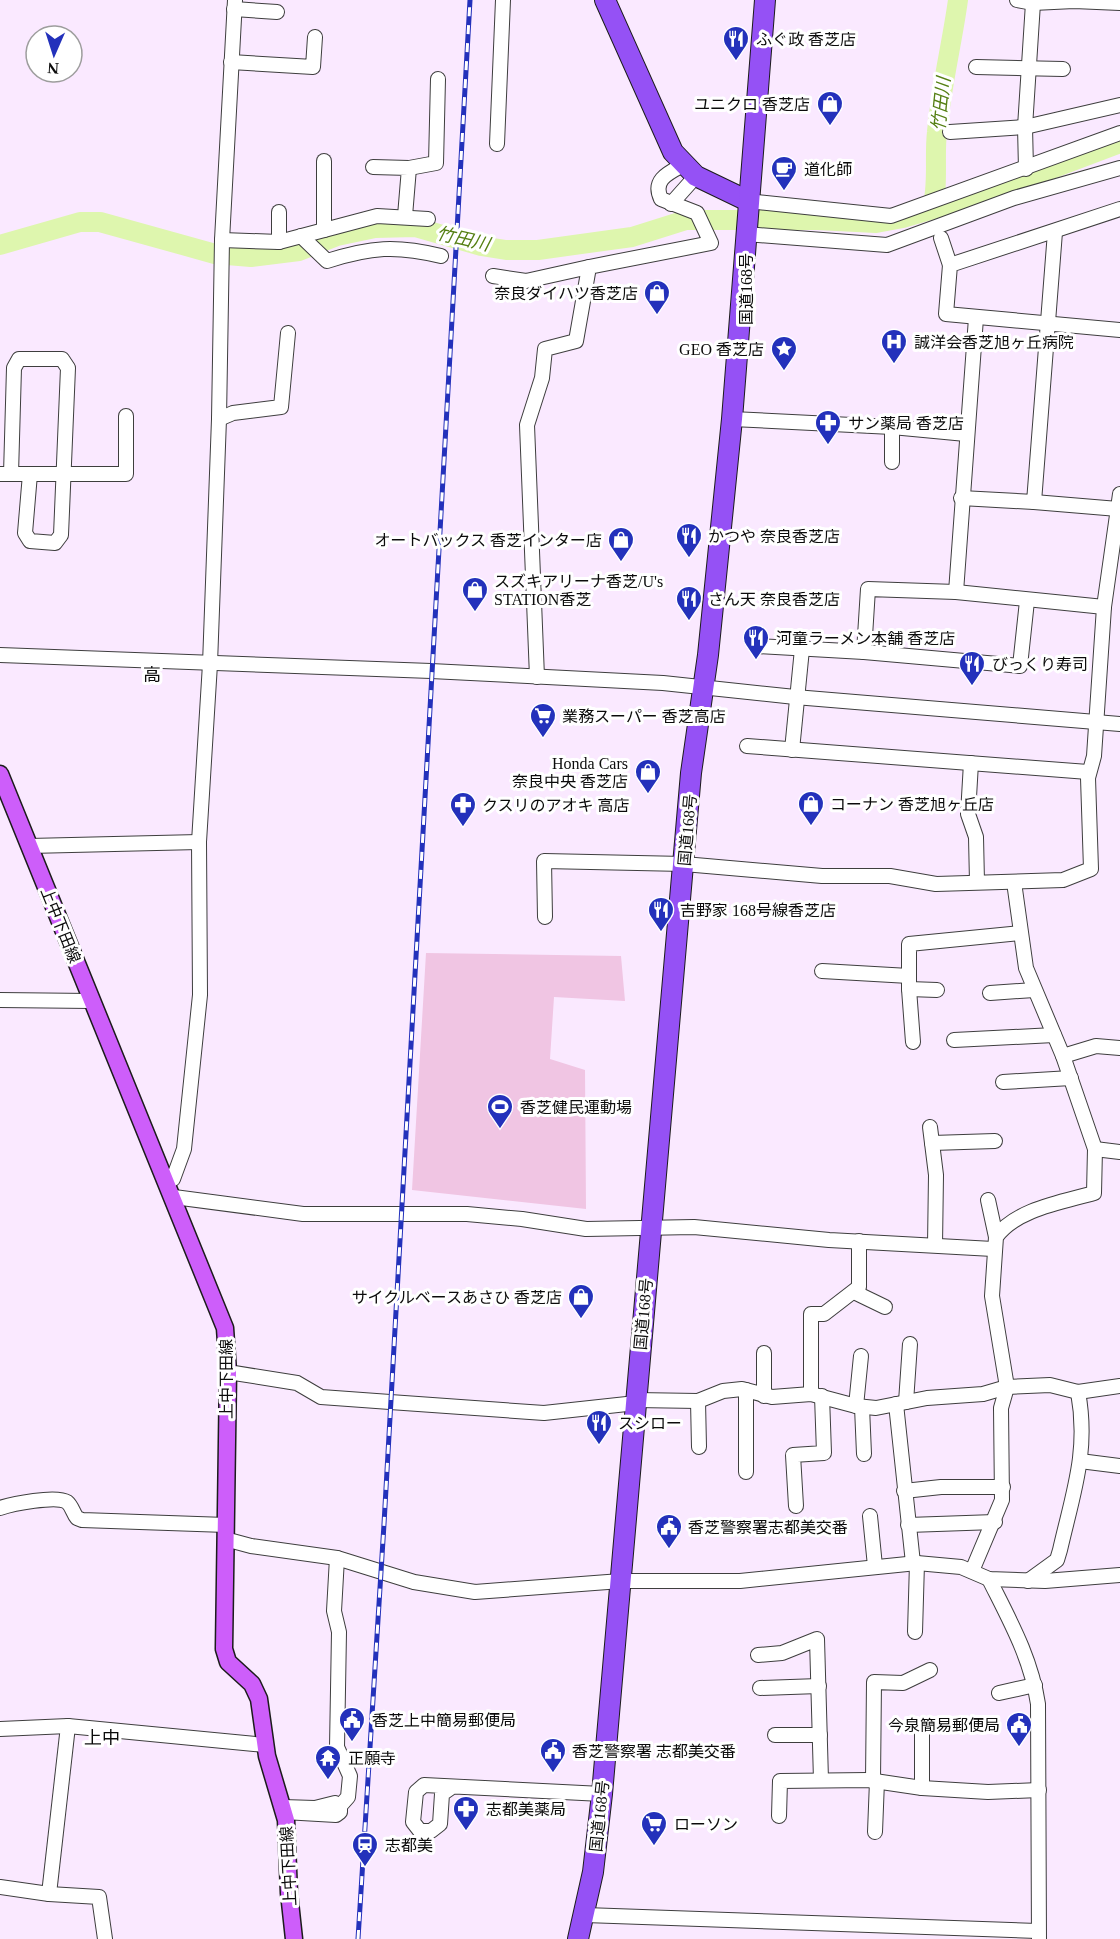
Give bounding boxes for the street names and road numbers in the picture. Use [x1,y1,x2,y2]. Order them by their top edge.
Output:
street label: 国道168号 [738,253,755,325]
street label: 国道168号 [676,793,699,867]
street label: 上中下田線 [38,885,83,965]
street label: 国道168号 [632,1277,655,1351]
street label: 上中下田線 [218,1339,235,1419]
street label: 国道168号 [587,1779,612,1853]
street label: 上中下田線 [278,1826,299,1906]

